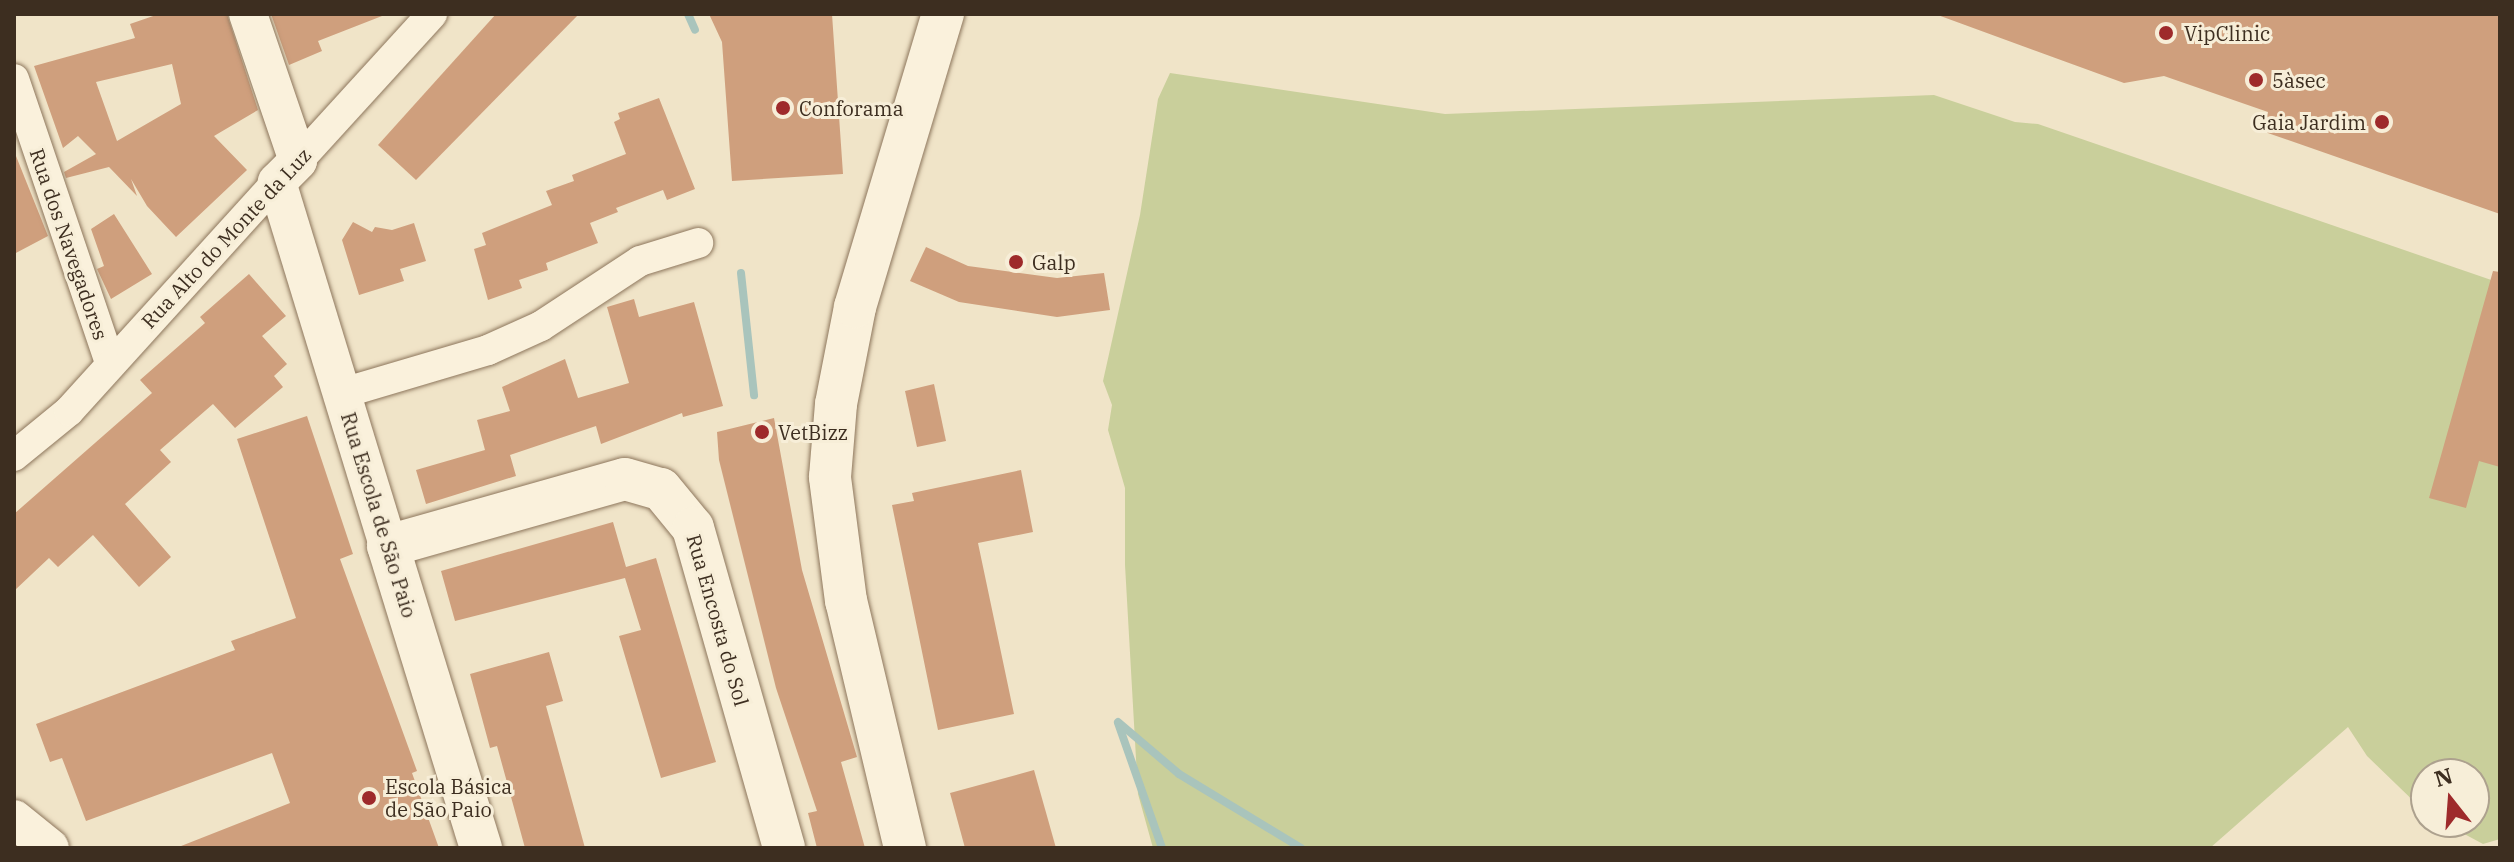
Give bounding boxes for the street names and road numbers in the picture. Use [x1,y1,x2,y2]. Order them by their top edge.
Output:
street label: Rua Alto do Monte da Luz [136,143,316,333]
street label: Rua dos Navegadores [25,145,113,343]
street label: Rua Escola de São Paio [336,409,422,621]
street label: Rua Encosta do Sol [682,531,754,709]

